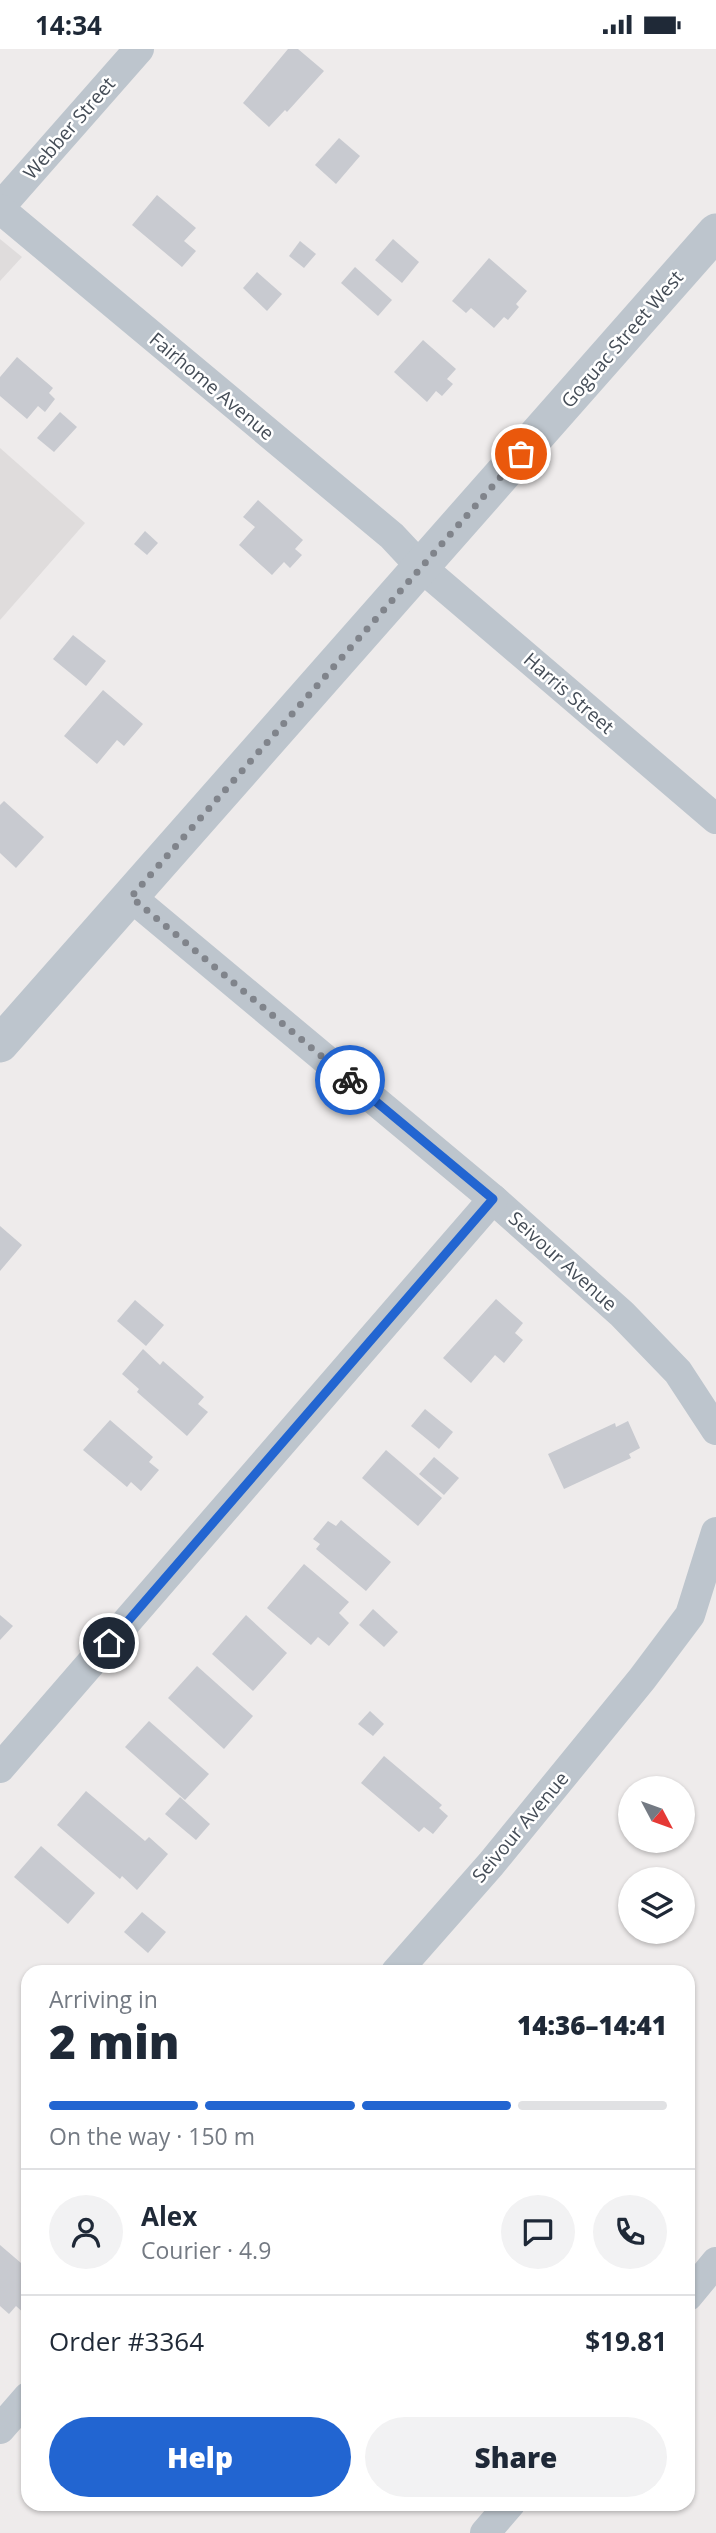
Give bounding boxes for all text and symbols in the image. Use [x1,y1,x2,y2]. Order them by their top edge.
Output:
text: 14:34 [35,7,102,43]
street label: Webber Street [17,71,121,185]
street label: Goguac Street West [555,265,689,413]
street label: Fairhome Avenue [144,326,280,446]
pin [491,424,551,484]
icon: bag [502,435,540,473]
street label: Harris Street [518,646,620,740]
courier [315,1045,385,1115]
icon: bike [331,1061,369,1099]
street label: Seivour Avenue [503,1205,623,1317]
pin [79,1613,139,1673]
icon: home [90,1624,128,1662]
street label: Seivour Avenue [466,1766,574,1888]
north arrow [618,1776,695,1853]
map controls [618,1776,695,1944]
button: layers [618,1867,695,1944]
text: Arriving in [49,1983,158,2015]
text: 14:36–14:41 [517,2007,667,2043]
text: 2 min [49,2010,180,2072]
text: On the way · 150 m [49,2120,255,2152]
button: person [49,2195,123,2269]
button: chat [501,2195,575,2269]
button: phone [593,2195,667,2269]
text: Alex [141,2198,197,2234]
text: Courier · 4.9 [141,2234,271,2266]
text: Order #3364 [49,2323,204,2359]
text: $19.81 [585,2323,667,2359]
button: Help [49,2417,351,2497]
button: Share [365,2417,667,2497]

